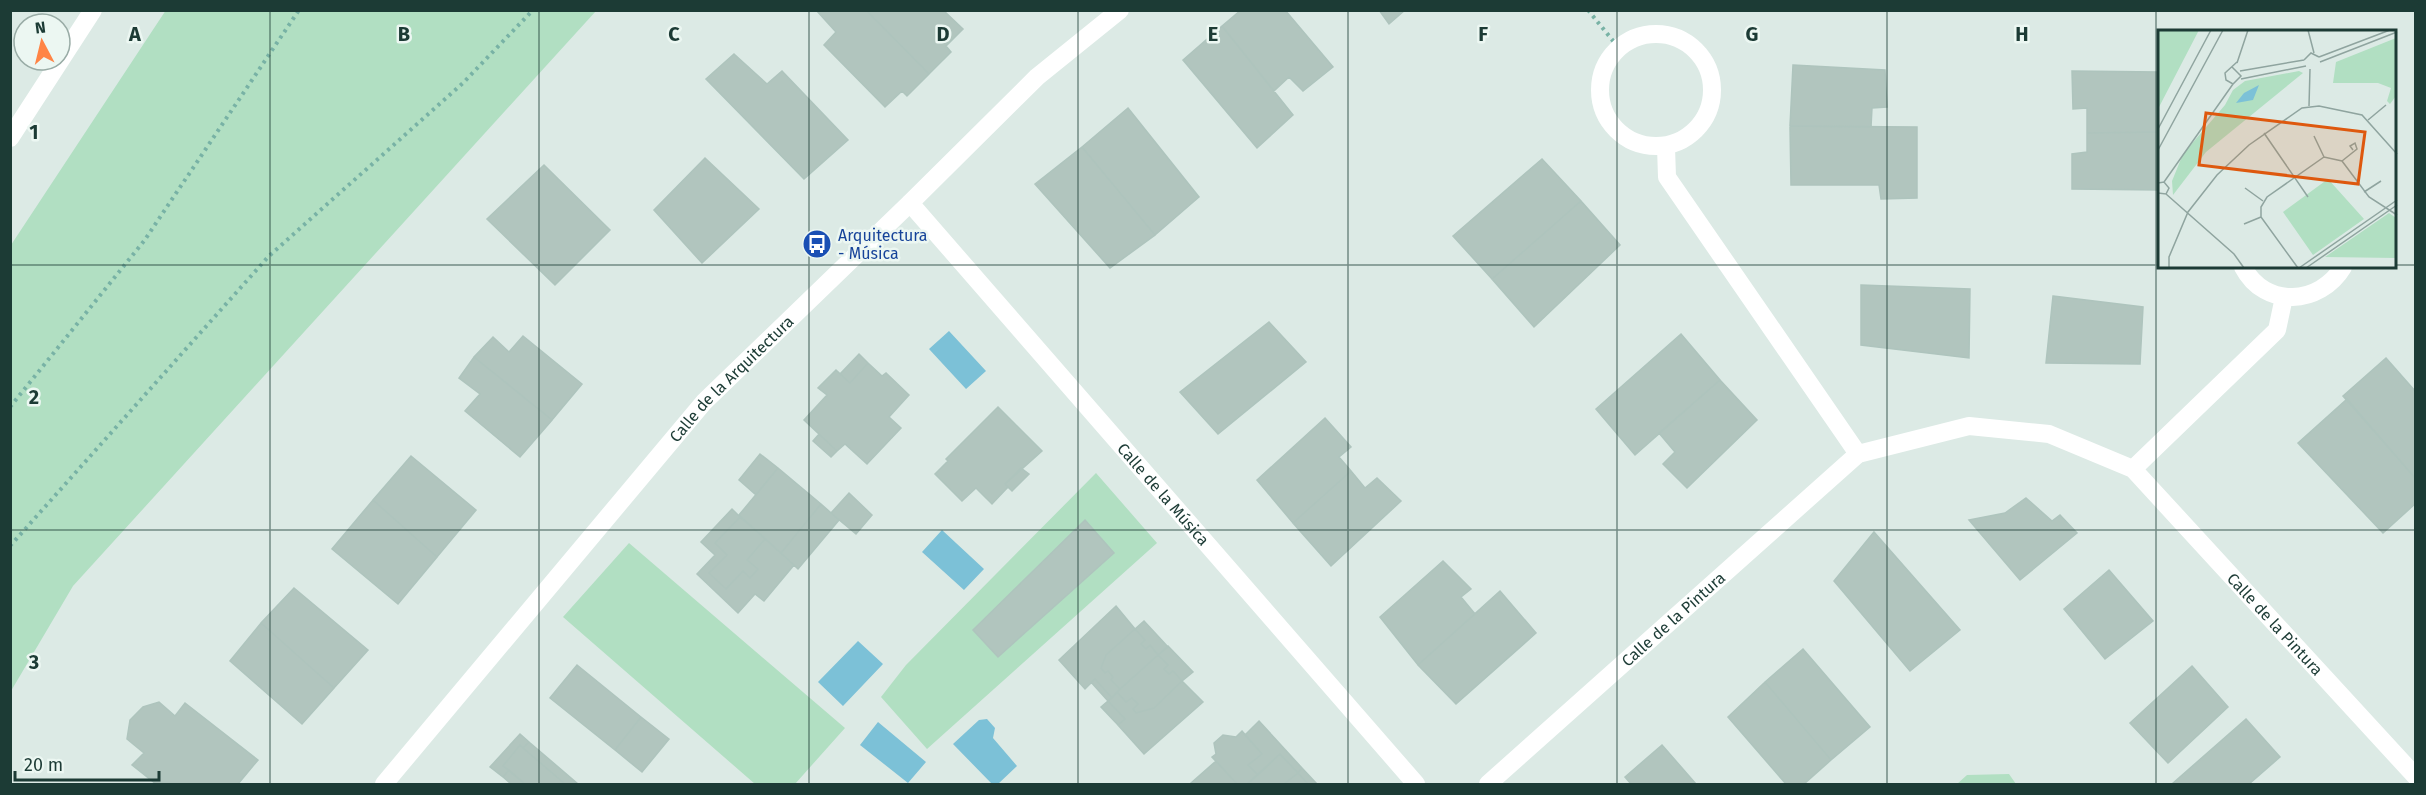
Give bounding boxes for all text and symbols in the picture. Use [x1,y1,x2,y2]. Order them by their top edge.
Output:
north arrow [12,12,72,72]
text: N [34,18,47,38]
text: A [128,22,142,46]
text: B [398,22,410,46]
text: C [668,22,680,46]
text: D [936,22,950,46]
text: E [1208,22,1218,46]
text: F [1478,22,1488,46]
text: G [1746,22,1758,46]
text: H [2015,22,2029,46]
inset map [2158,30,2396,268]
text: 1 [29,120,39,144]
place label: Arquitectura - Música [838,226,928,263]
bus stop icon: Arquitectura - Música [801,228,833,260]
street label: Calle de la Arquitectura [666,312,798,446]
text: 2 [29,385,39,409]
street label: Calle de la Música [1113,439,1213,550]
street label: Calle de la Pintura [1618,568,1729,670]
street label: Calle de la Pintura [2223,569,2327,679]
text: 3 [28,650,39,674]
scale bar [15,744,159,782]
text: 20 m [24,754,63,776]

